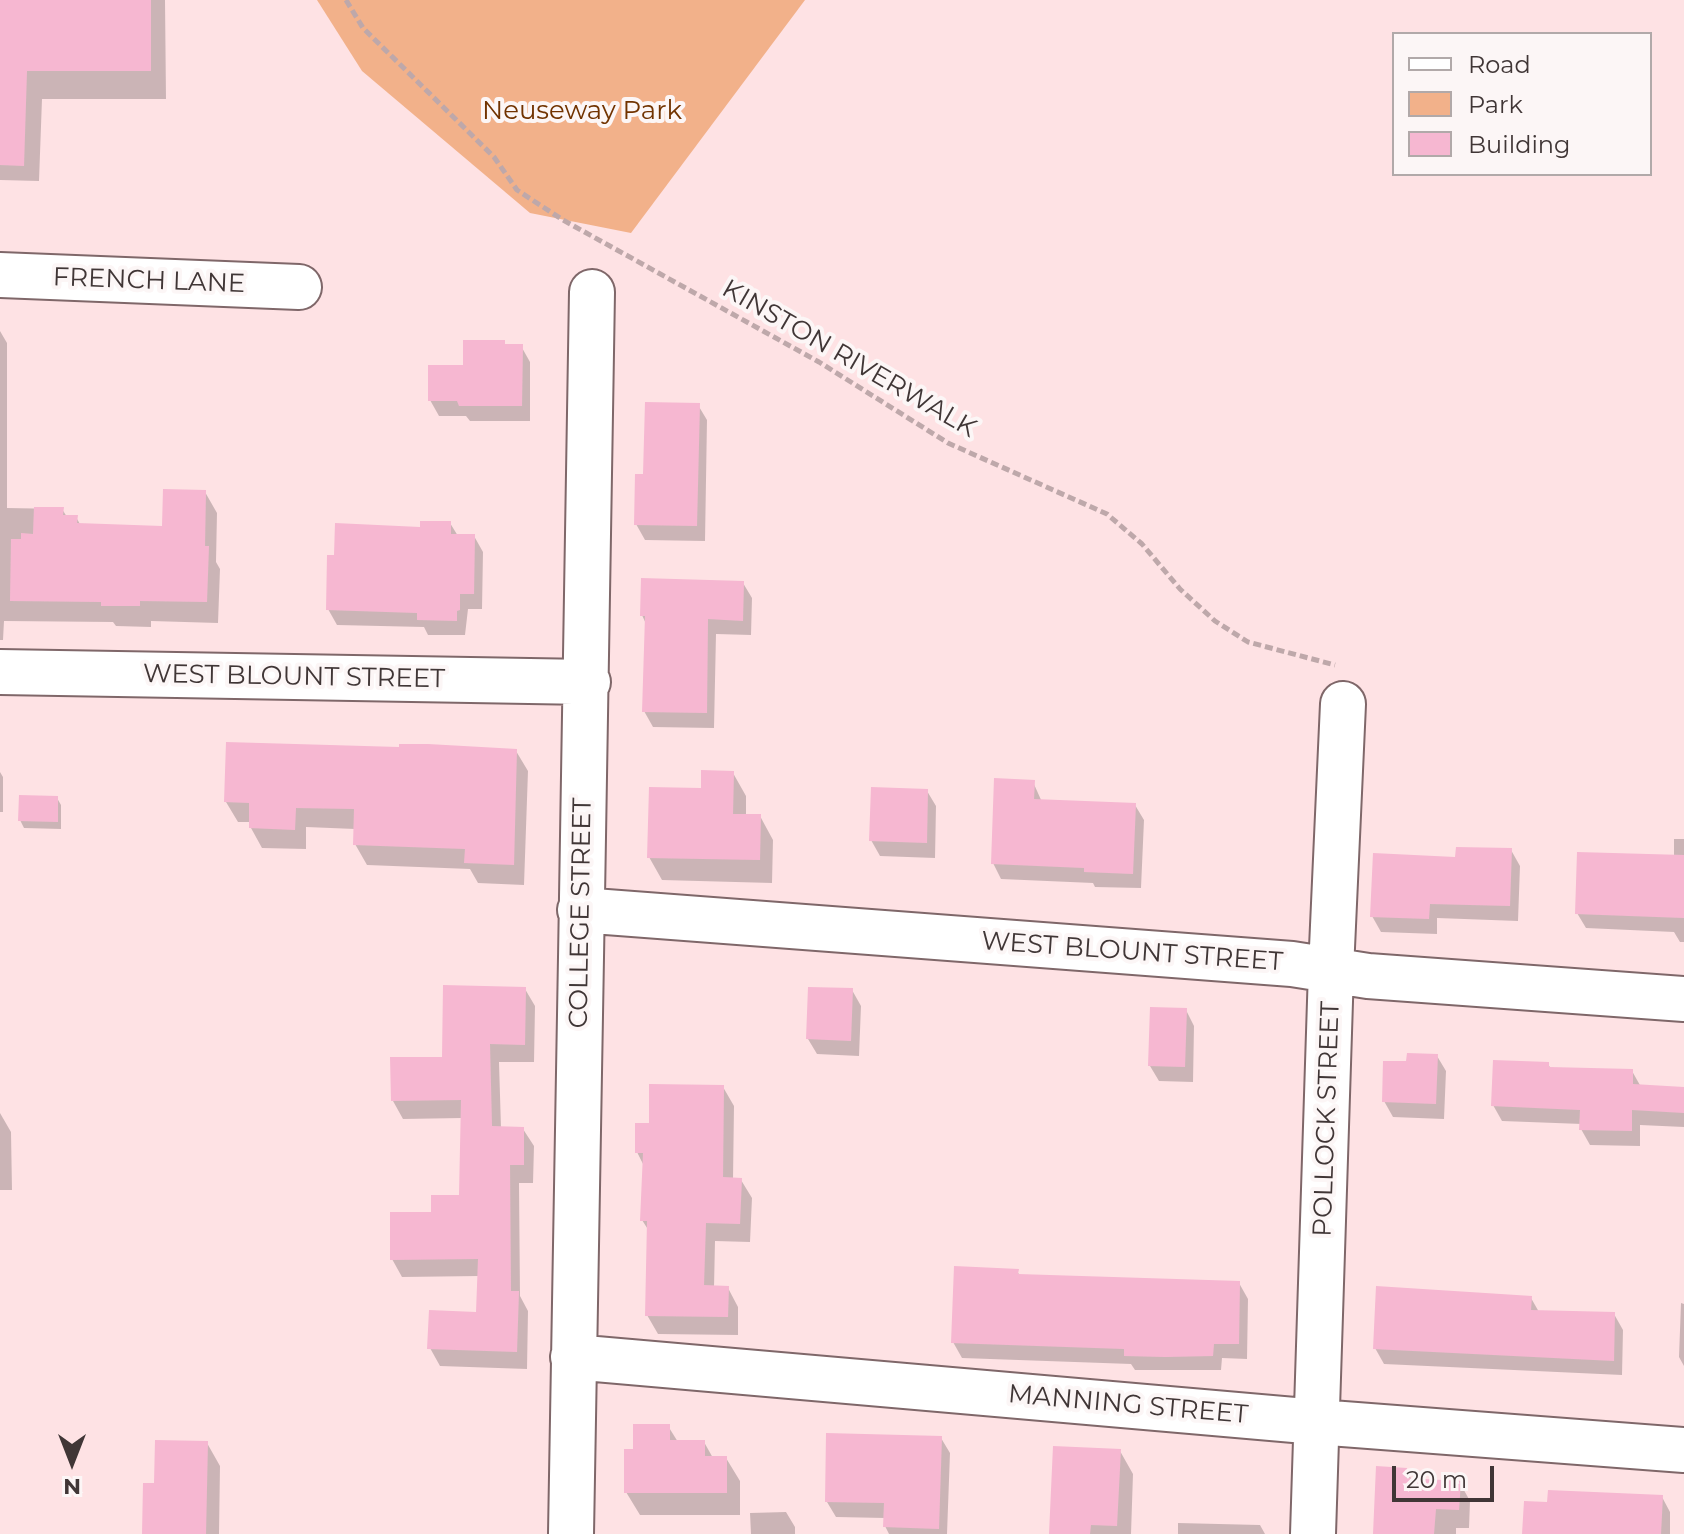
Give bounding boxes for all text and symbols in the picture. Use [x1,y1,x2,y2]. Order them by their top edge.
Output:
legend [1392,32,1652,176]
text: Road [1468,50,1531,79]
text: Park [1468,90,1523,119]
park label: Neuseway Park [482,95,682,127]
text: Building [1468,130,1571,159]
street label: FRENCH LANE [52,262,246,300]
street label: KINSTON RIVERWALK [716,273,982,445]
street label: WEST BLOUNT STREET [143,659,445,695]
street label: COLLEGE STREET [563,797,599,1029]
street label: WEST BLOUNT STREET [980,926,1284,978]
street label: POLLOCK STREET [1307,1001,1347,1237]
street label: MANNING STREET [1007,1379,1249,1431]
north arrow [32,1422,112,1502]
scale bar [1396,1450,1498,1500]
text: 20 m [1406,1465,1467,1494]
text: N [63,1473,81,1500]

